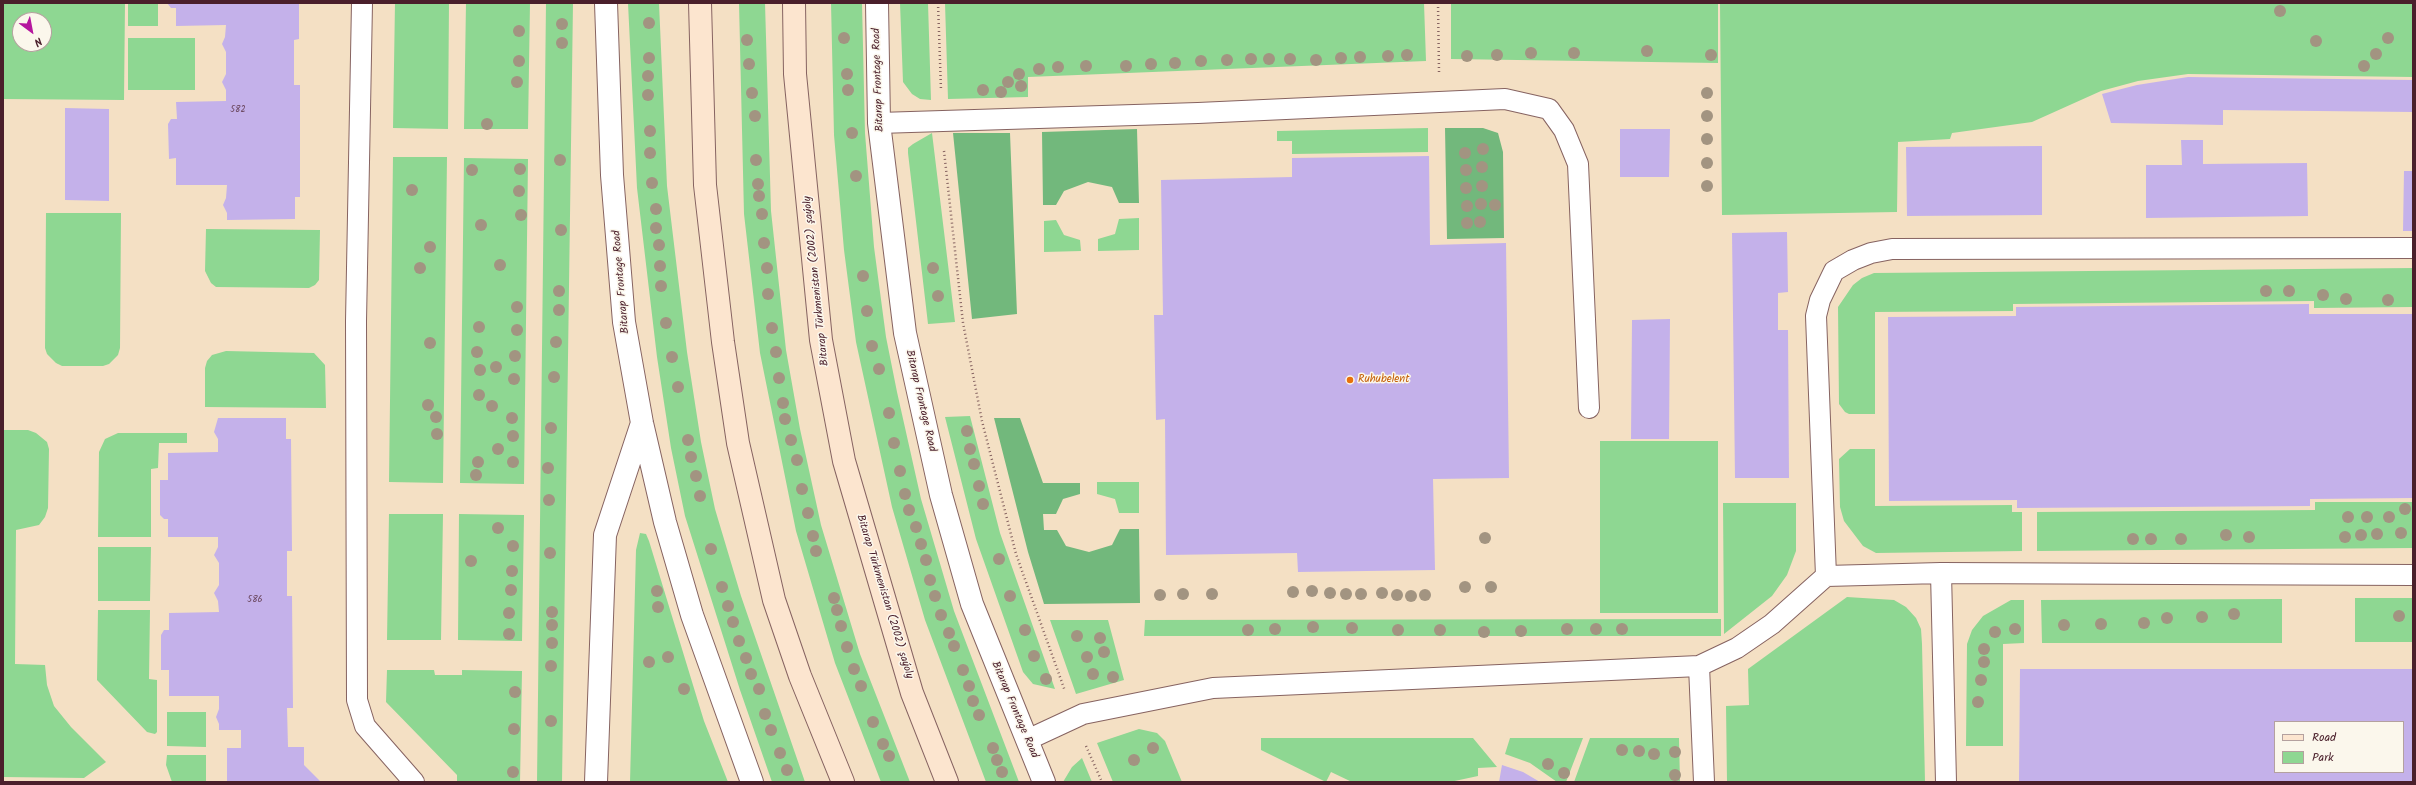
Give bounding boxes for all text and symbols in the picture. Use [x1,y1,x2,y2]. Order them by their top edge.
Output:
north arrow [12,12,52,52]
street label: Bitarap Frontage Road [871,28,887,132]
text: N [30,32,46,51]
house number: 582 [230,105,246,115]
street label: Bitarap Türkmenistan (2002) şaýoly [802,195,832,367]
street label: Bitarap Frontage Road [611,230,633,334]
street label: Bitarap Frontage Road [902,349,938,453]
place label: Ruhubelent [1358,373,1409,387]
marker: Ruhubelent [1345,375,1355,385]
street label: Bitarap Türkmenistan (2002) şaýoly [853,513,915,681]
house number: 586 [247,595,263,605]
street label: Bitarap Frontage Road [988,660,1040,760]
legend [2274,721,2404,773]
text: Road [2312,728,2336,747]
text: Park [2312,748,2334,767]

